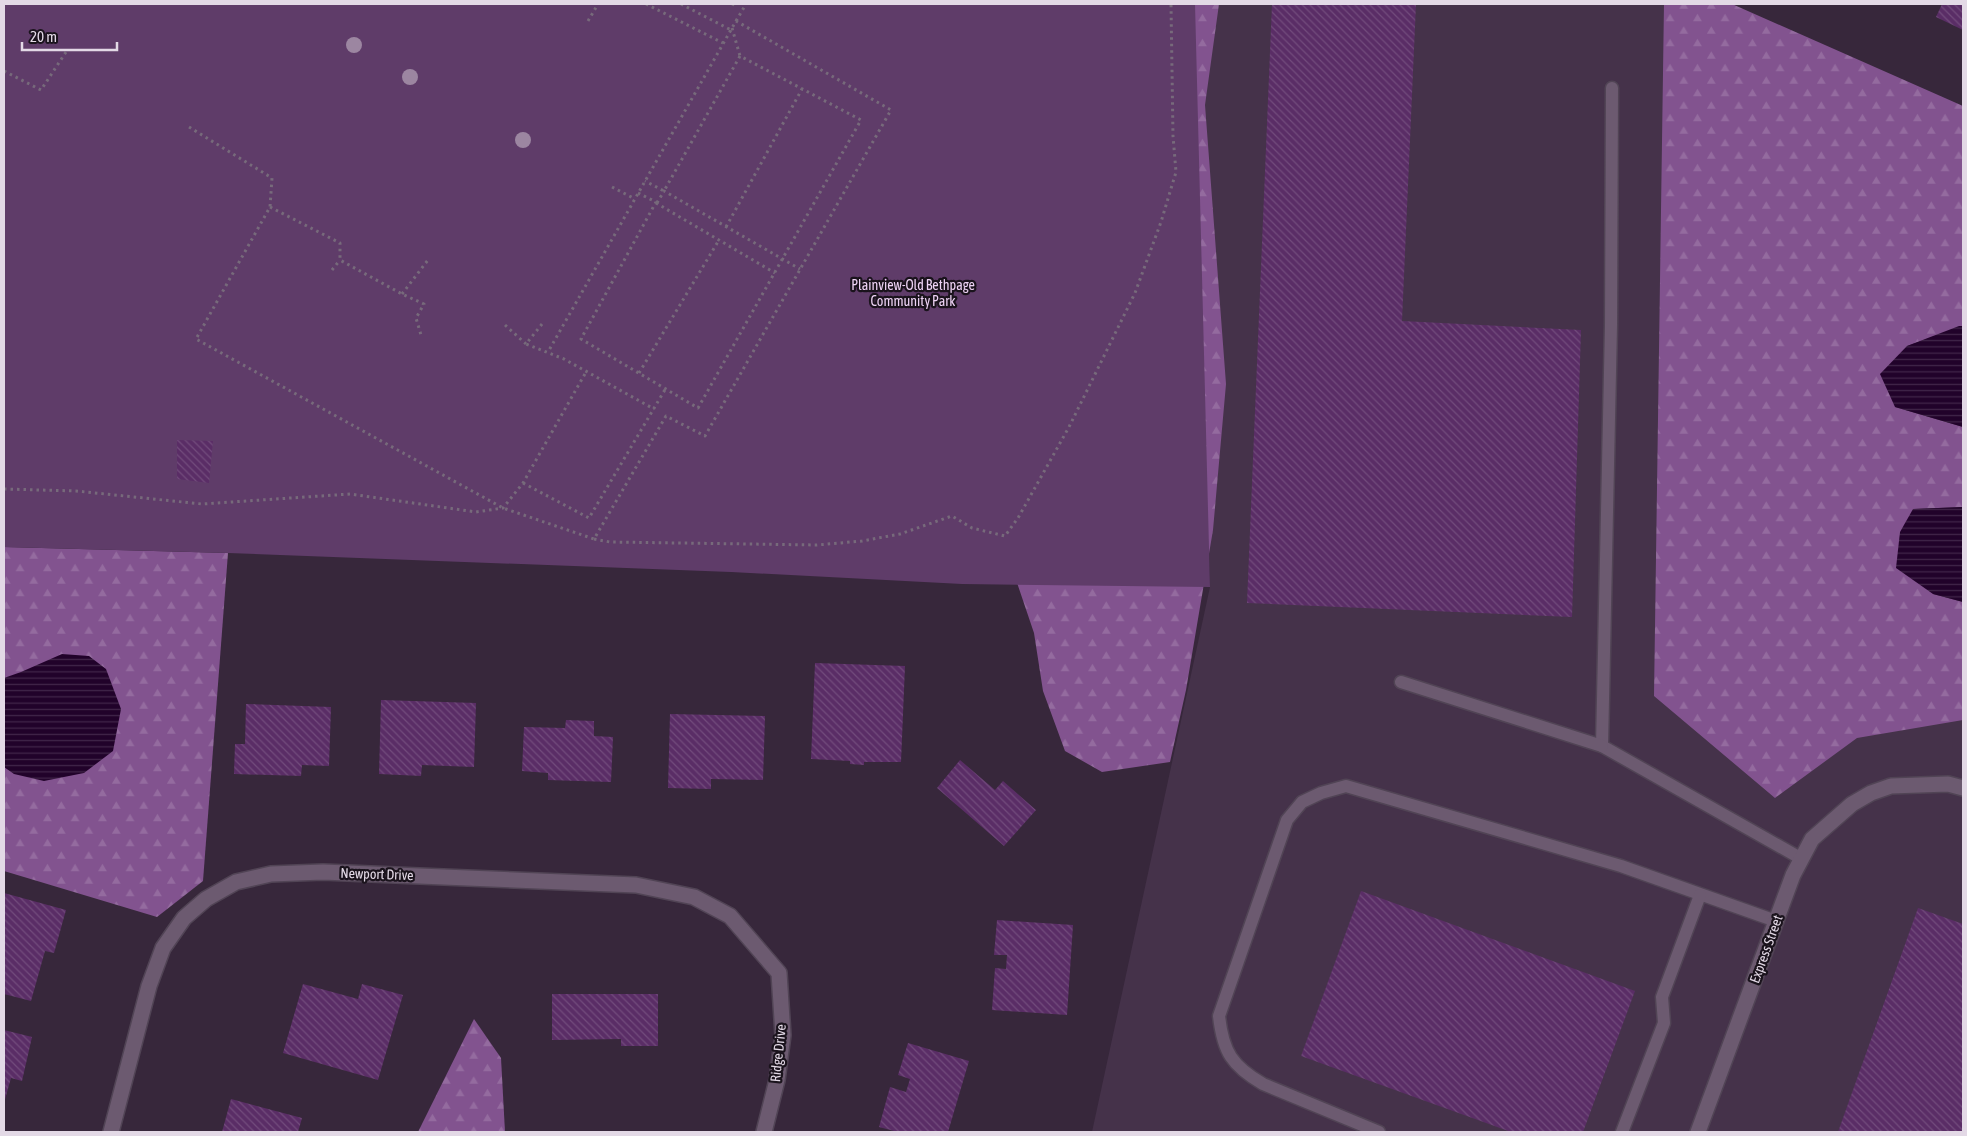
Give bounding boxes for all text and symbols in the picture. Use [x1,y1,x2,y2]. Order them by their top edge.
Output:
scale bar [22,20,118,52]
text: 20 m [30,28,57,45]
park label: Plainview-Old Bethpage Community Park [851,277,975,309]
street label: Newport Drive [340,865,414,883]
street label: Express Street [1746,913,1786,985]
street label: Ridge Drive [767,1023,789,1083]

